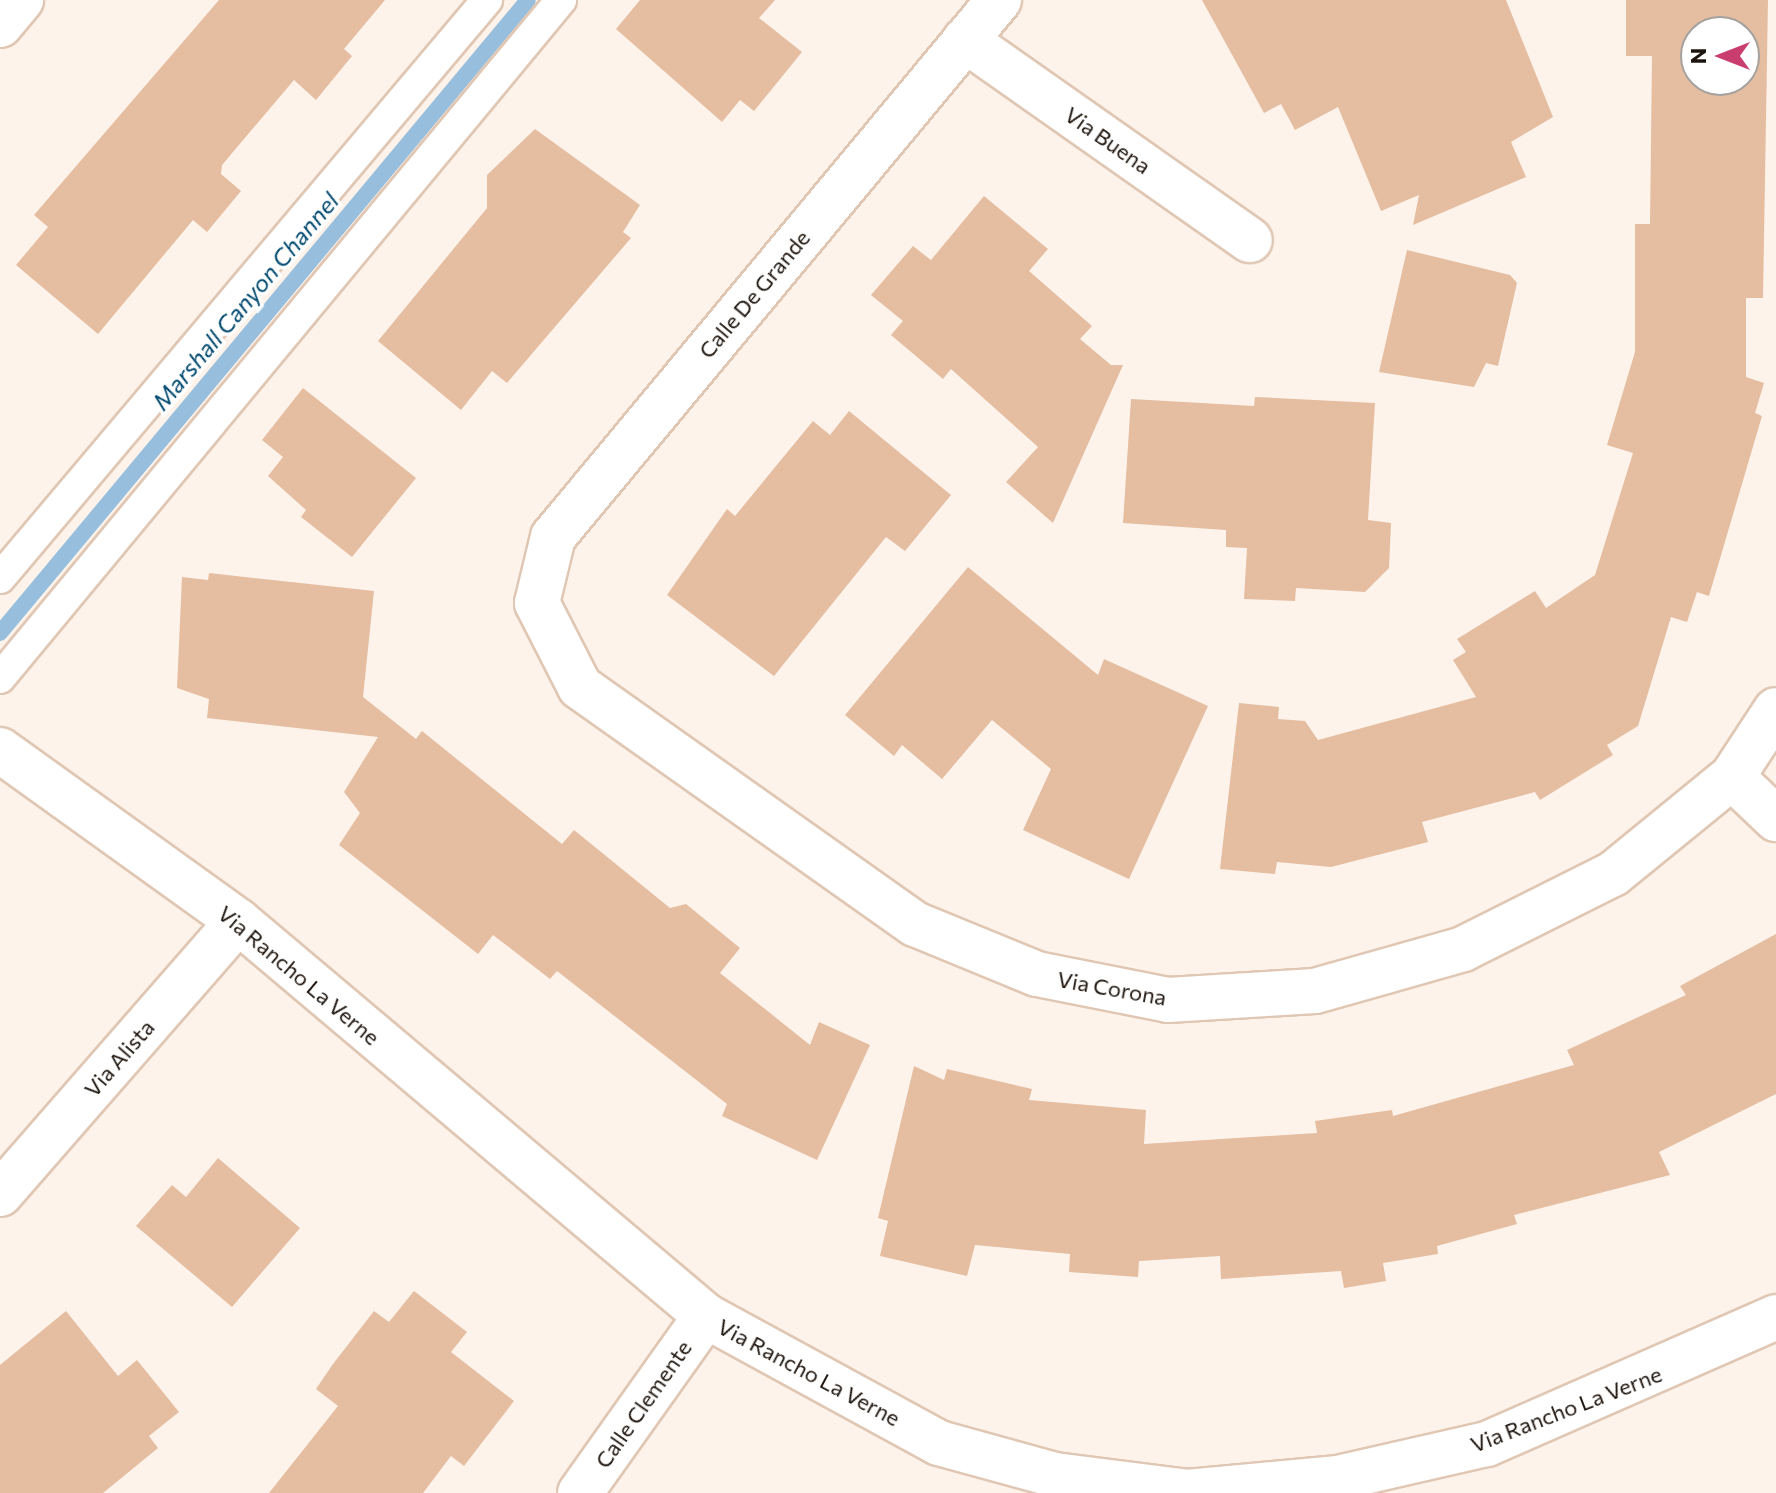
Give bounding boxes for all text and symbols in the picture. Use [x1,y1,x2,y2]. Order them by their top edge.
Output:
north arrow [1680,16,1760,96]
text: N [1684,48,1711,64]
street label: Via Buena [1060,101,1156,179]
water label: Marshall Canyon Channel [146,187,344,415]
street label: Calle De Grande [693,225,815,363]
street label: Via Rancho La Verne [213,900,385,1050]
street label: Via Corona [1055,965,1169,1011]
street label: Via Alista [78,1014,160,1102]
street label: Via Rancho La Verne [713,1313,905,1431]
street label: Calle Clemente [589,1335,697,1473]
street label: Via Rancho La Verne [1467,1360,1665,1458]

